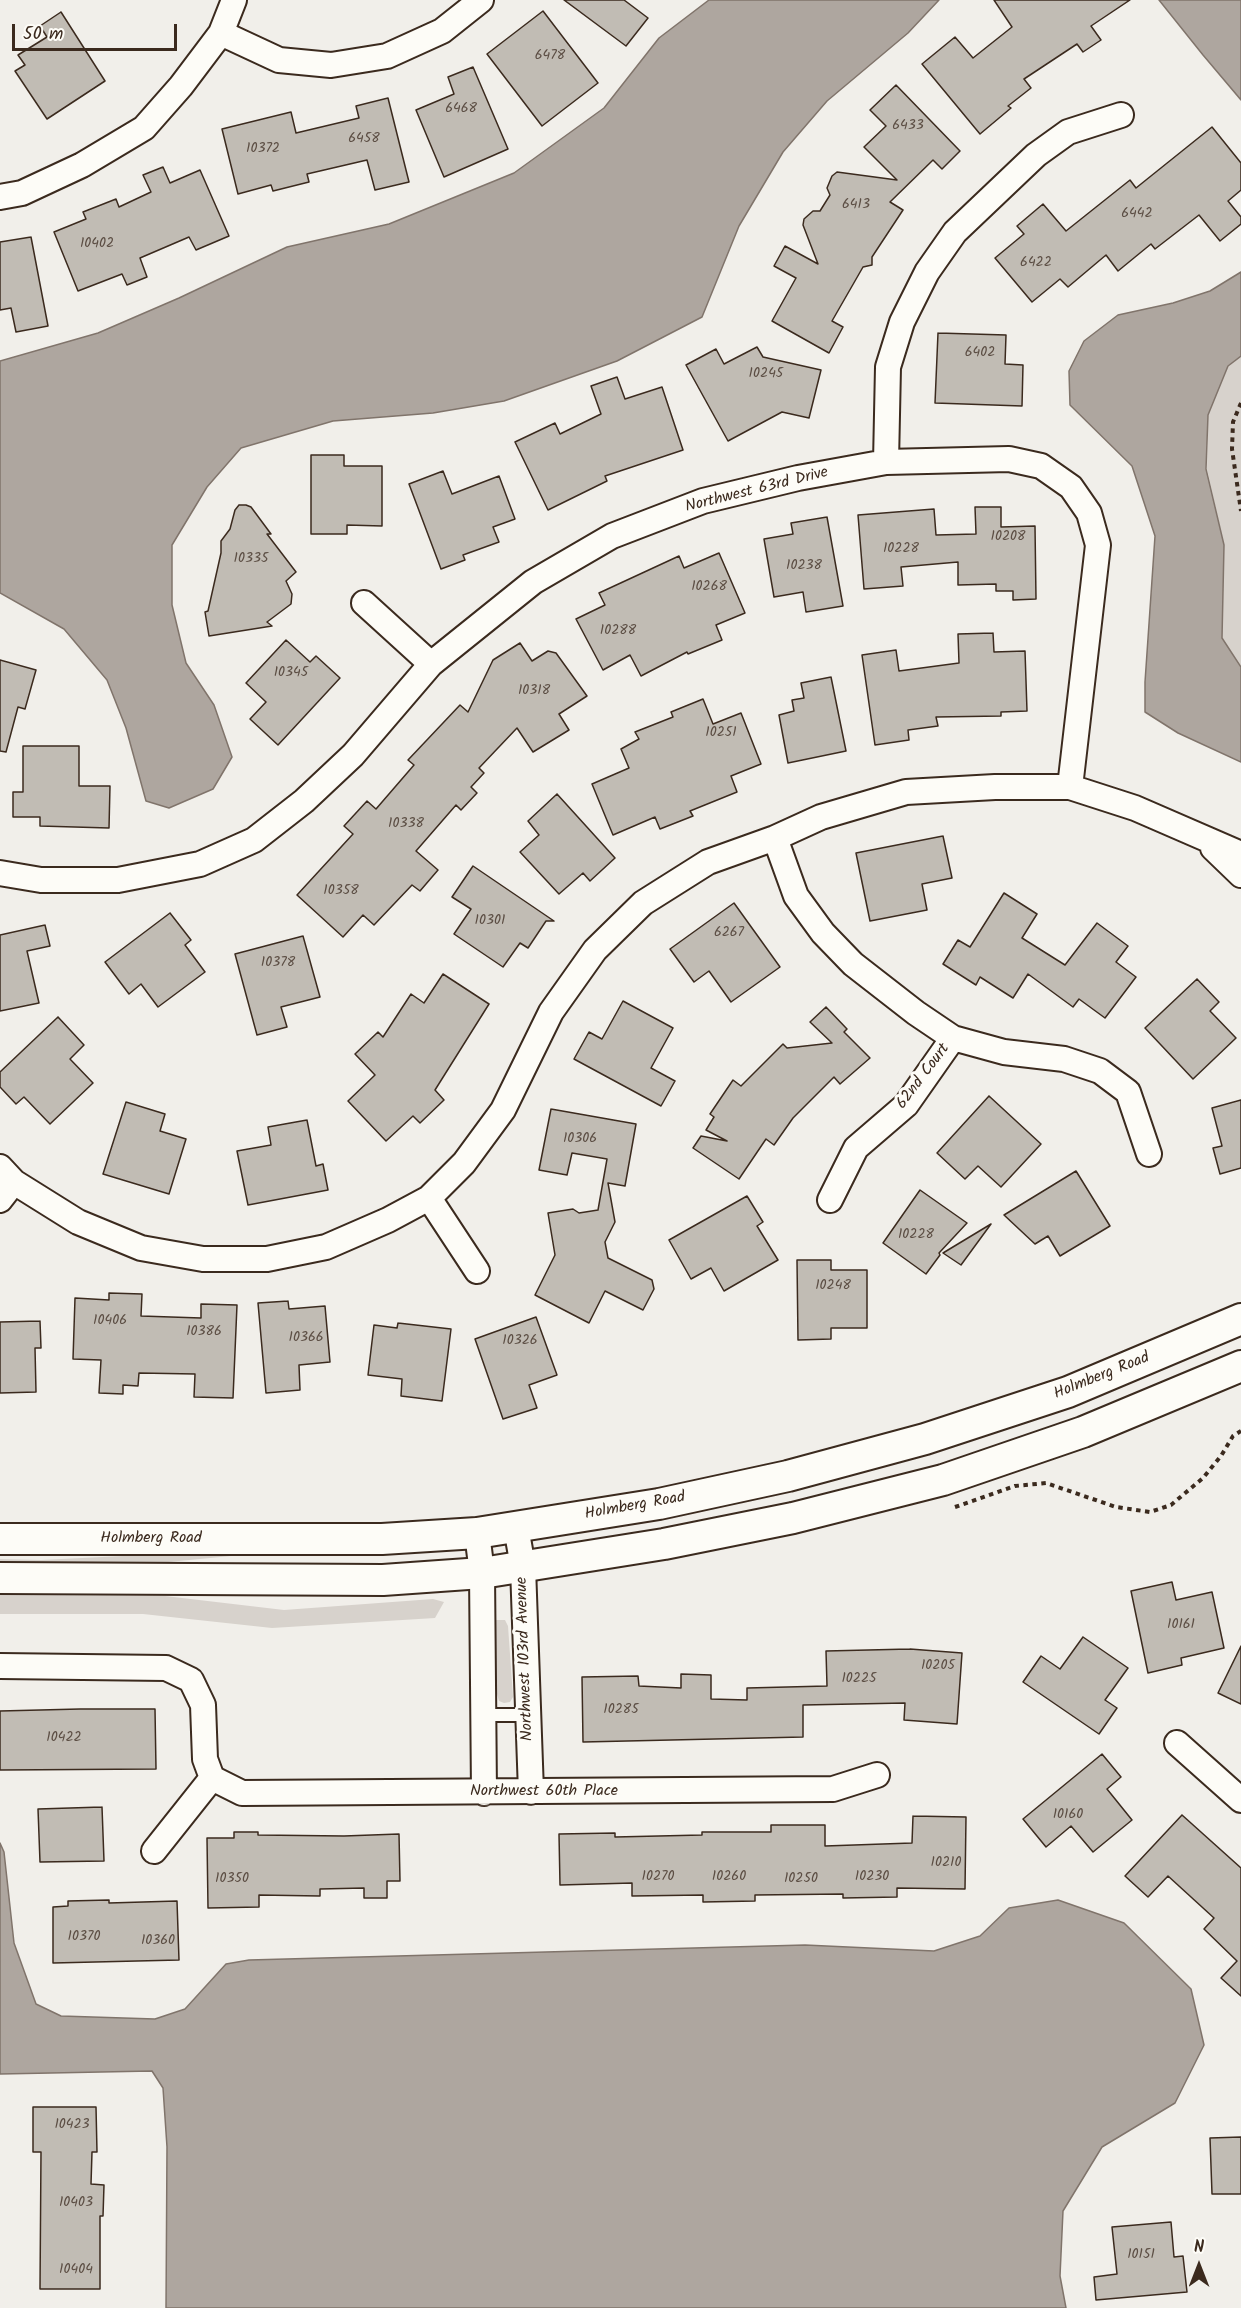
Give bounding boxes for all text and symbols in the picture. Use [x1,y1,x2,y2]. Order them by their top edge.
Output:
scale bar [15,12,180,50]
text: 50 m [23,20,63,49]
house number: 6478 [535,49,565,65]
house number: 6468 [445,102,477,118]
house number: 6433 [892,119,924,135]
house number: 6458 [348,132,380,148]
house number: 10372 [246,142,280,158]
house number: 6413 [842,198,870,214]
house number: 6442 [1121,207,1153,223]
house number: 10402 [80,237,114,253]
house number: 6422 [1020,256,1052,272]
house number: 6402 [965,346,995,362]
house number: 10245 [749,367,783,383]
street label: Northwest 63rd Drive [684,464,830,518]
house number: 10208 [991,530,1025,546]
house number: 10228 [883,542,919,558]
house number: 10335 [234,552,268,568]
house number: 10238 [786,559,822,575]
house number: 10268 [691,580,727,596]
house number: 10288 [600,624,636,640]
house number: 10345 [274,666,308,682]
house number: 10318 [518,684,550,700]
house number: 10251 [705,726,737,742]
house number: 10338 [388,817,424,833]
house number: 10358 [323,884,359,900]
house number: 10301 [475,914,505,930]
house number: 6267 [714,926,744,942]
house number: 10378 [261,956,295,972]
street label: 62nd Court [893,1040,955,1114]
house number: 10306 [563,1132,597,1148]
house number: 10228 [898,1228,934,1244]
house number: 10248 [815,1279,851,1295]
house number: 10406 [93,1314,127,1330]
house number: 10386 [186,1325,222,1341]
house number: 10366 [289,1331,323,1347]
house number: 10326 [502,1334,538,1350]
street label: Holmberg Road [1051,1349,1153,1405]
street label: Holmberg Road [583,1489,687,1525]
street label: Holmberg Road [100,1529,202,1549]
street label: Northwest 103rd Avenue [514,1576,538,1742]
house number: 10161 [1167,1618,1195,1634]
house number: 10205 [921,1659,955,1675]
house number: 10225 [841,1672,877,1688]
house number: 10285 [603,1703,639,1719]
house number: 10422 [46,1731,82,1747]
street label: Northwest 60th Place [470,1782,618,1802]
house number: 10160 [1053,1808,1083,1824]
house number: 10210 [931,1856,961,1872]
house number: 10270 [642,1870,674,1886]
house number: 10260 [712,1870,746,1886]
house number: 10230 [855,1870,889,1886]
house number: 10350 [215,1872,249,1888]
house number: 10250 [784,1872,818,1888]
house number: 10370 [68,1930,100,1946]
house number: 10360 [141,1934,175,1950]
house number: 10423 [54,2118,90,2134]
house number: 10403 [59,2196,93,2212]
text: N [1194,2235,1204,2260]
north arrow [1169,2236,1229,2296]
house number: 10151 [1127,2248,1155,2264]
house number: 10404 [59,2263,93,2279]

